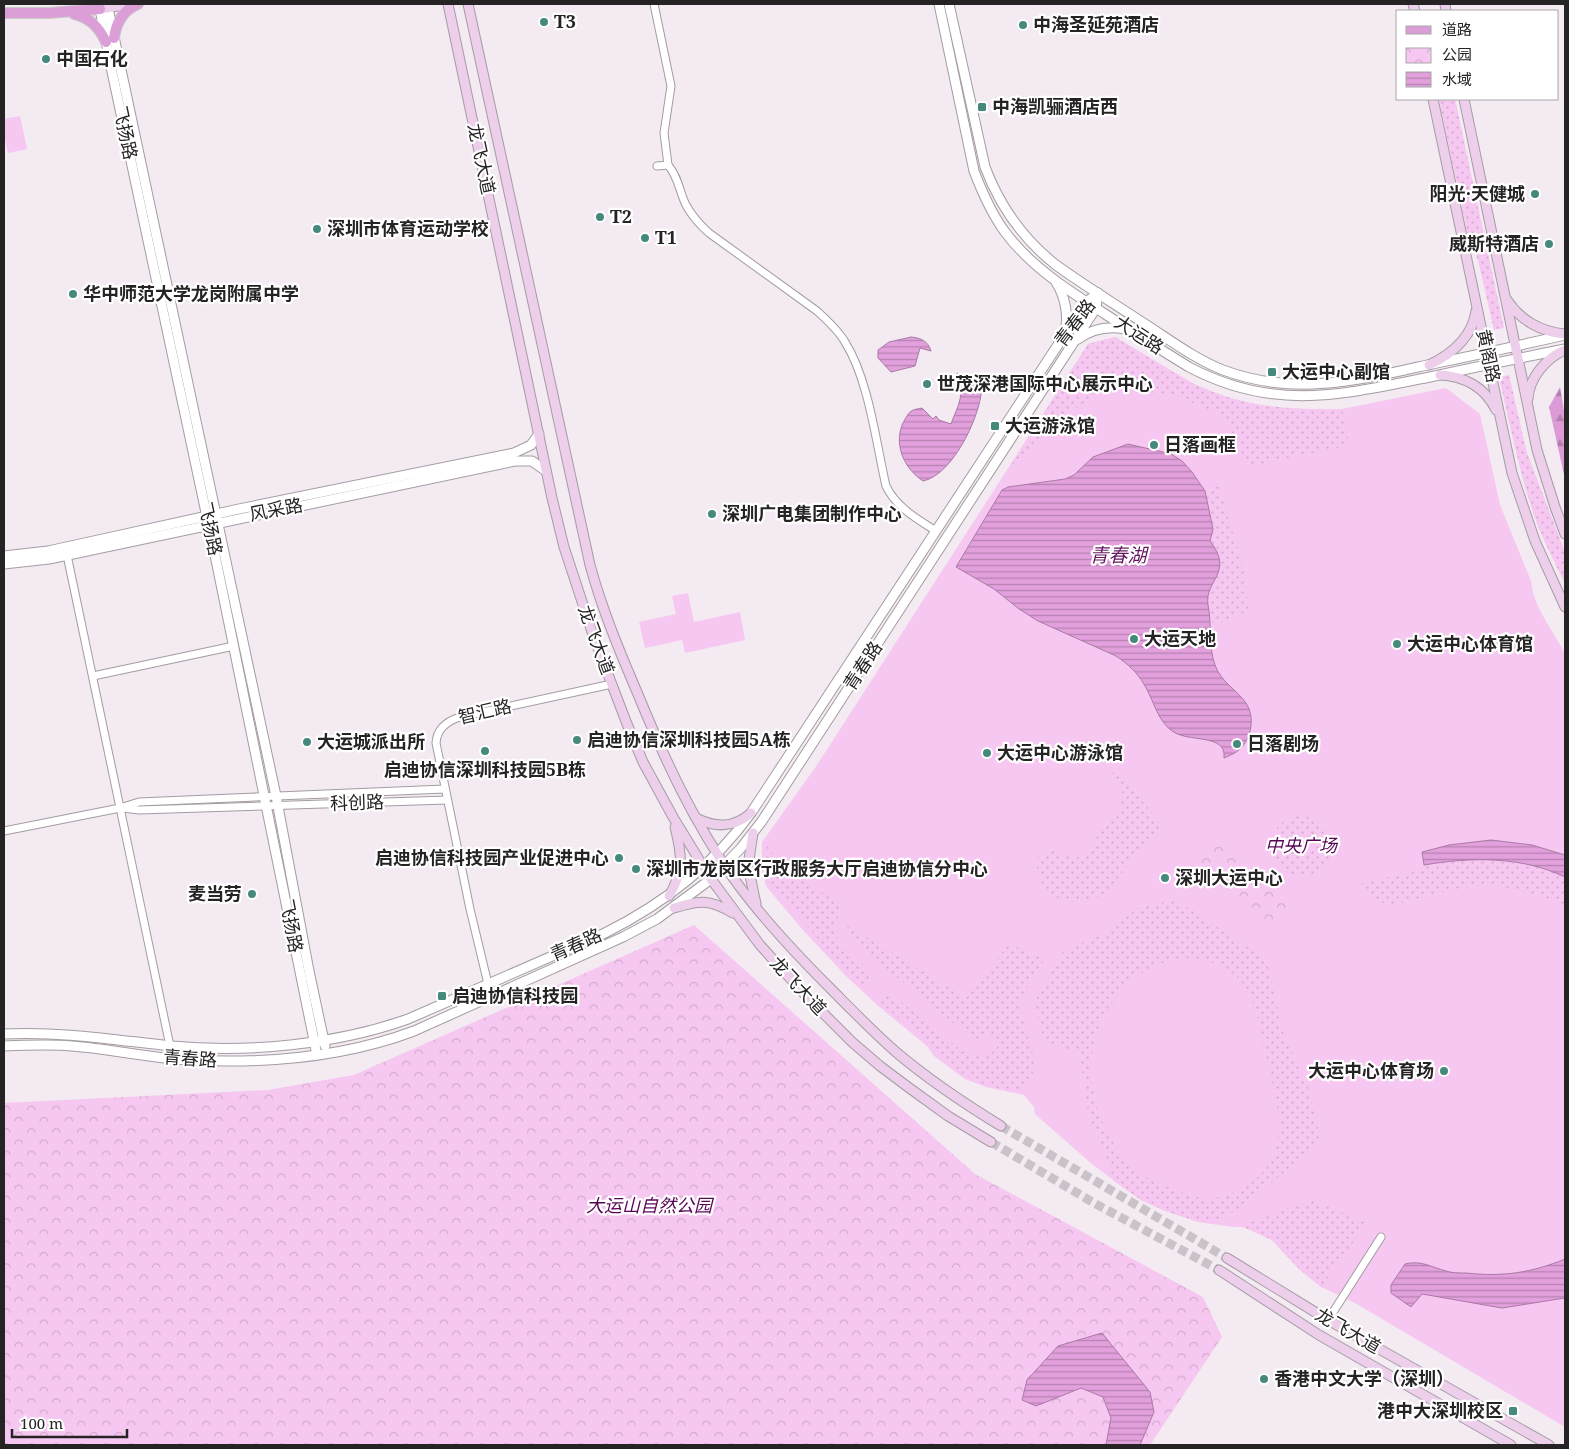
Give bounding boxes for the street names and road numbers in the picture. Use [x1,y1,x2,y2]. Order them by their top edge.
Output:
street label: 飞扬路 [109,104,143,162]
street label: 龙飞大道 [463,121,501,197]
street label: 青春路 [1048,294,1100,351]
street label: 大运路 [1110,309,1169,359]
street label: 黄阁路 [1472,327,1506,385]
street label: 风采路 [247,492,305,526]
street label: 飞扬路 [194,500,228,558]
street label: 龙飞大道 [573,602,621,678]
street label: 青春路 [837,636,887,695]
street label: 智汇路 [456,693,514,729]
street label: 科创路 [330,789,384,815]
street label: 飞扬路 [275,897,309,955]
street label: 青春路 [546,922,605,966]
street label: 龙飞大道 [765,951,832,1020]
street label: 青春路 [162,1044,218,1072]
street label: 龙飞大道 [1311,1302,1386,1359]

